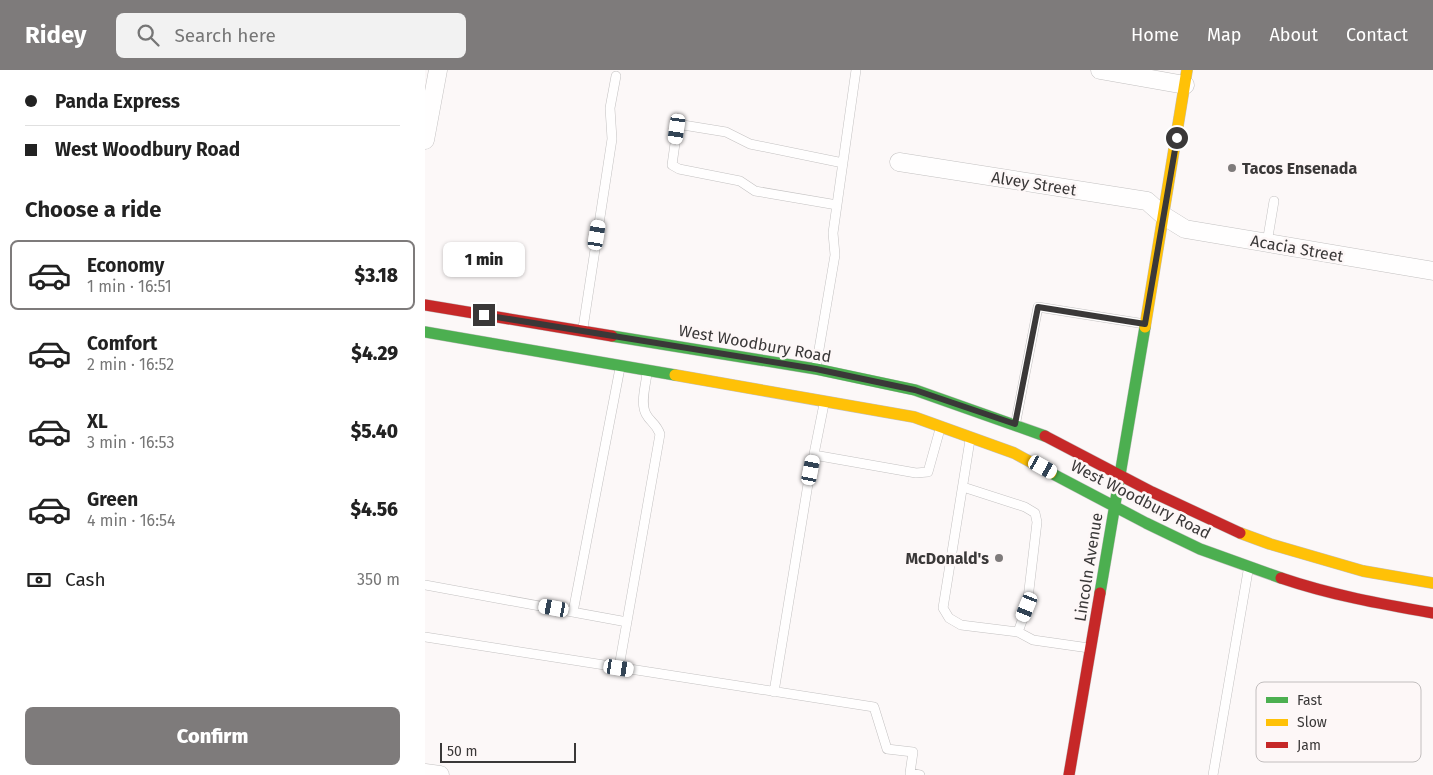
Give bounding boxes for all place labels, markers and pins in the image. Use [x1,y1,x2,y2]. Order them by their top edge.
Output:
place label: Tacos Ensenada [1242,159,1357,178]
marker: Tacos Ensenada [1226,162,1238,174]
place label: McDonald's [906,549,989,568]
marker: McDonald's [993,552,1005,564]

